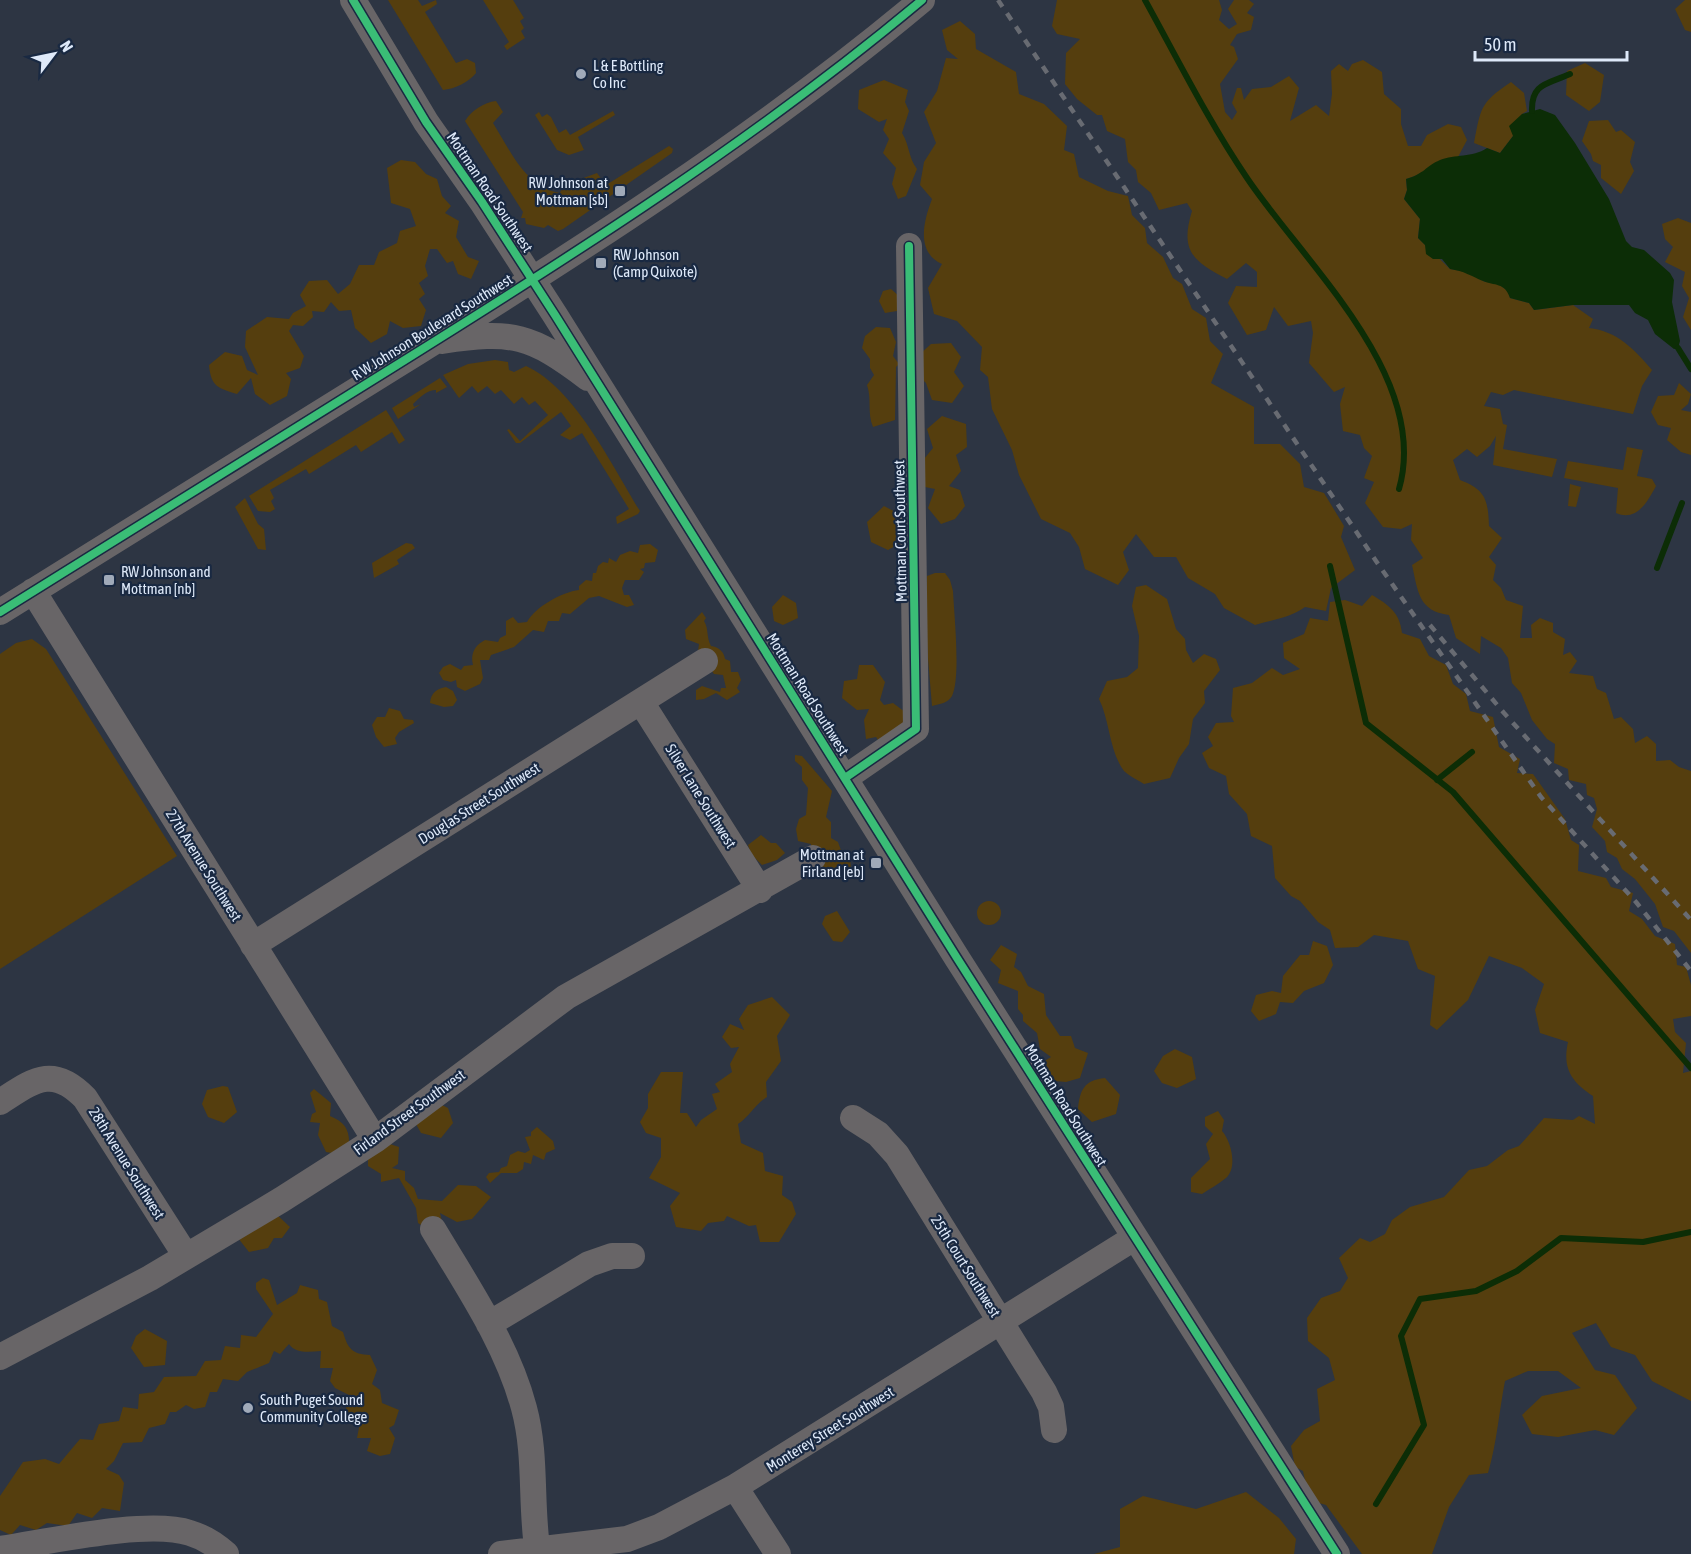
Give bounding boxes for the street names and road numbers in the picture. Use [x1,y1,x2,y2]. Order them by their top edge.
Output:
street label: Mottman Road Southwest [444,129,536,255]
street label: R W Johnson Boulevard Southwest [348,270,516,384]
street label: Mottman Court Southwest [890,460,910,602]
street label: Mottman Road Southwest [763,630,853,758]
street label: Silver Lane Southwest [662,741,740,851]
street label: Douglas Street Southwest [415,759,543,847]
street label: 27th Avenue Southwest [163,806,245,924]
street label: Mottman Road Southwest [1021,1041,1111,1169]
street label: Firland Street Southwest [350,1066,468,1158]
street label: 28th Avenue Southwest [86,1104,168,1222]
street label: 25th Court Southwest [928,1212,1004,1320]
street label: Monterey Street Southwest [763,1383,897,1475]

